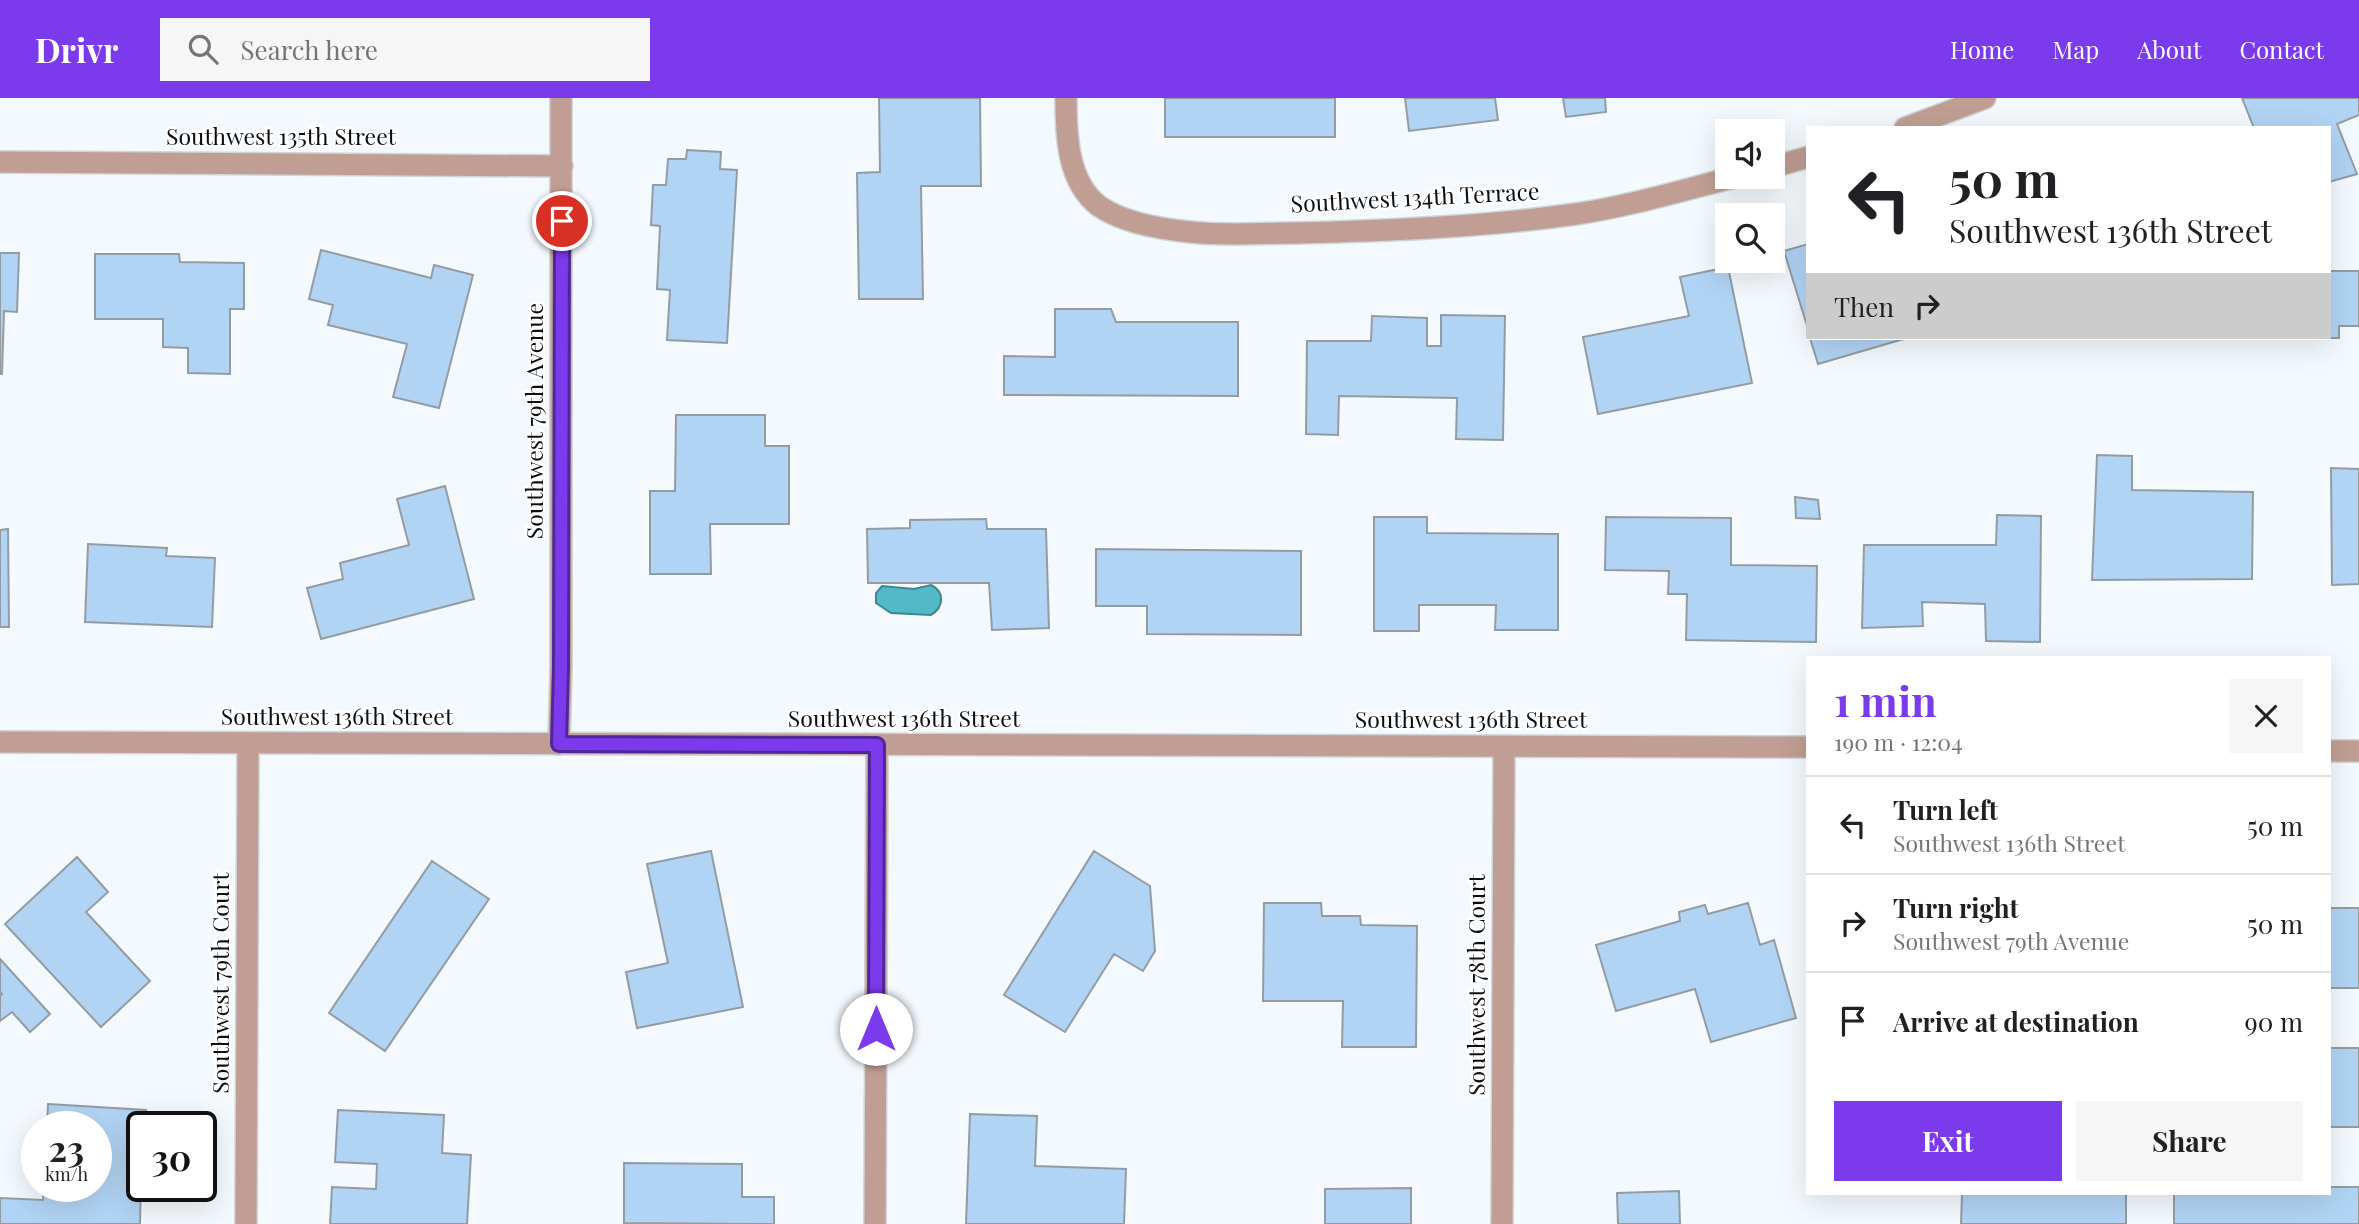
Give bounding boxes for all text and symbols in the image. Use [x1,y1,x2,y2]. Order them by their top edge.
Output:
search box [160,18,650,81]
text: Drivr [35,27,118,71]
icon: search [184,30,222,68]
text: Search here [240,32,378,67]
text: Home [1950,33,2014,65]
text: Map [2052,33,2099,65]
text: About [2137,33,2201,65]
text: Contact [2239,33,2324,65]
map controls [1715,119,1785,273]
button: sound [1715,119,1785,189]
street label: Southwest 135th Street [166,120,397,151]
text: 50 m [1949,145,2059,210]
icon: left [1834,154,1925,245]
street label: Southwest 134th Terrace [1290,175,1540,218]
pin [532,191,592,251]
icon: arrive [543,202,581,240]
button: search [1715,203,1785,273]
text: Southwest 136th Street [1949,208,2272,251]
icon: right [1908,287,1946,325]
text: Then [1834,289,1894,324]
street label: Southwest 79th Avenue [518,303,549,539]
text: 1 min [1834,672,1937,728]
button: close [2229,679,2303,753]
street label: Southwest 136th Street [221,700,454,731]
street label: Southwest 136th Street [788,702,1021,733]
street label: Southwest 136th Street [1355,703,1588,734]
text: 190 m · 12:04 [1834,726,1963,757]
text: Turn left [1893,792,1998,827]
icon: left [1834,806,1872,844]
text: 50 m [2247,808,2303,843]
text: Southwest 136th Street [1893,827,2125,858]
street label: Southwest 79th Court [204,871,235,1094]
street label: Southwest 78th Court [1460,873,1491,1096]
text: Turn right [1893,890,2019,925]
icon: right [1834,904,1872,942]
text: 50 m [2247,906,2303,941]
text: Southwest 79th Avenue [1893,925,2129,956]
position arrow [839,992,913,1066]
icon: arrive [1834,1002,1872,1040]
text: Arrive at destination [1893,1004,2139,1039]
text: 90 m [2245,1004,2303,1039]
button: Exit [1834,1101,2062,1181]
button: Share [2076,1101,2303,1181]
speed limit sign: 30 [126,1111,217,1202]
text: 23 [49,1124,84,1171]
text: km/h [45,1162,88,1186]

